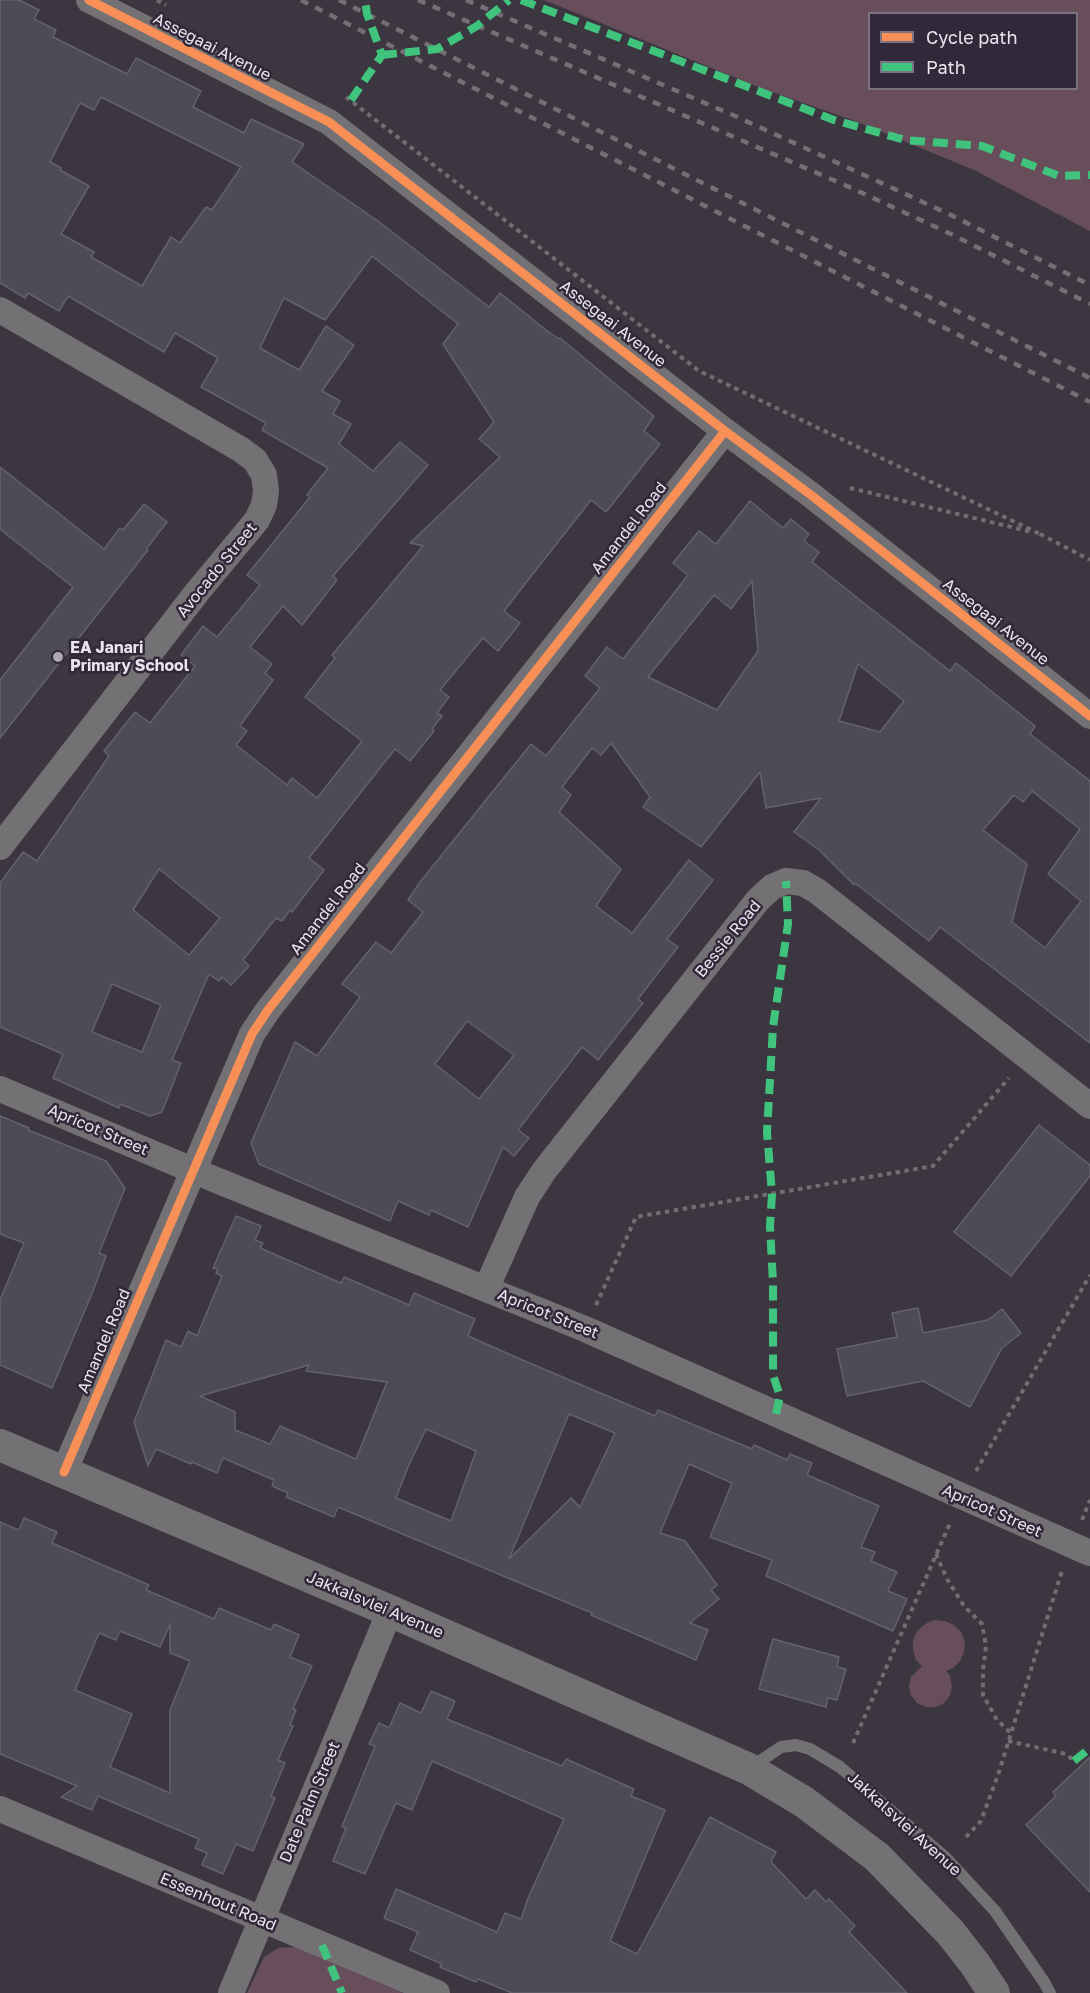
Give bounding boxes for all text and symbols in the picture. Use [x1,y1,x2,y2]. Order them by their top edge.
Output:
street label: Assegaai Avenue [150,9,274,85]
legend [868,12,1078,90]
text: Cycle path [926,26,1018,48]
text: Path [926,56,966,78]
street label: Assegaai Avenue [556,277,670,371]
street label: Amandel Road [587,478,671,578]
street label: Avocado Street [173,519,261,621]
street label: Assegaai Avenue [939,575,1053,669]
place label: EA Janari Primary School [70,638,189,676]
marker: EA Janari Primary School [51,650,65,664]
street label: Amandel Road [286,859,370,959]
street label: Bessie Road [691,897,765,981]
street label: Apricot Street [45,1100,151,1160]
street label: Apricot Street [495,1285,601,1343]
street label: Amandel Road [73,1286,135,1396]
street label: Apricot Street [939,1480,1045,1542]
street label: Jakkalsvlei Avenue [304,1568,446,1642]
street label: Date Palm Street [276,1739,344,1865]
street label: Jakkalsvlei Avenue [843,1768,965,1880]
street label: Essenhout Road [157,1869,279,1935]

